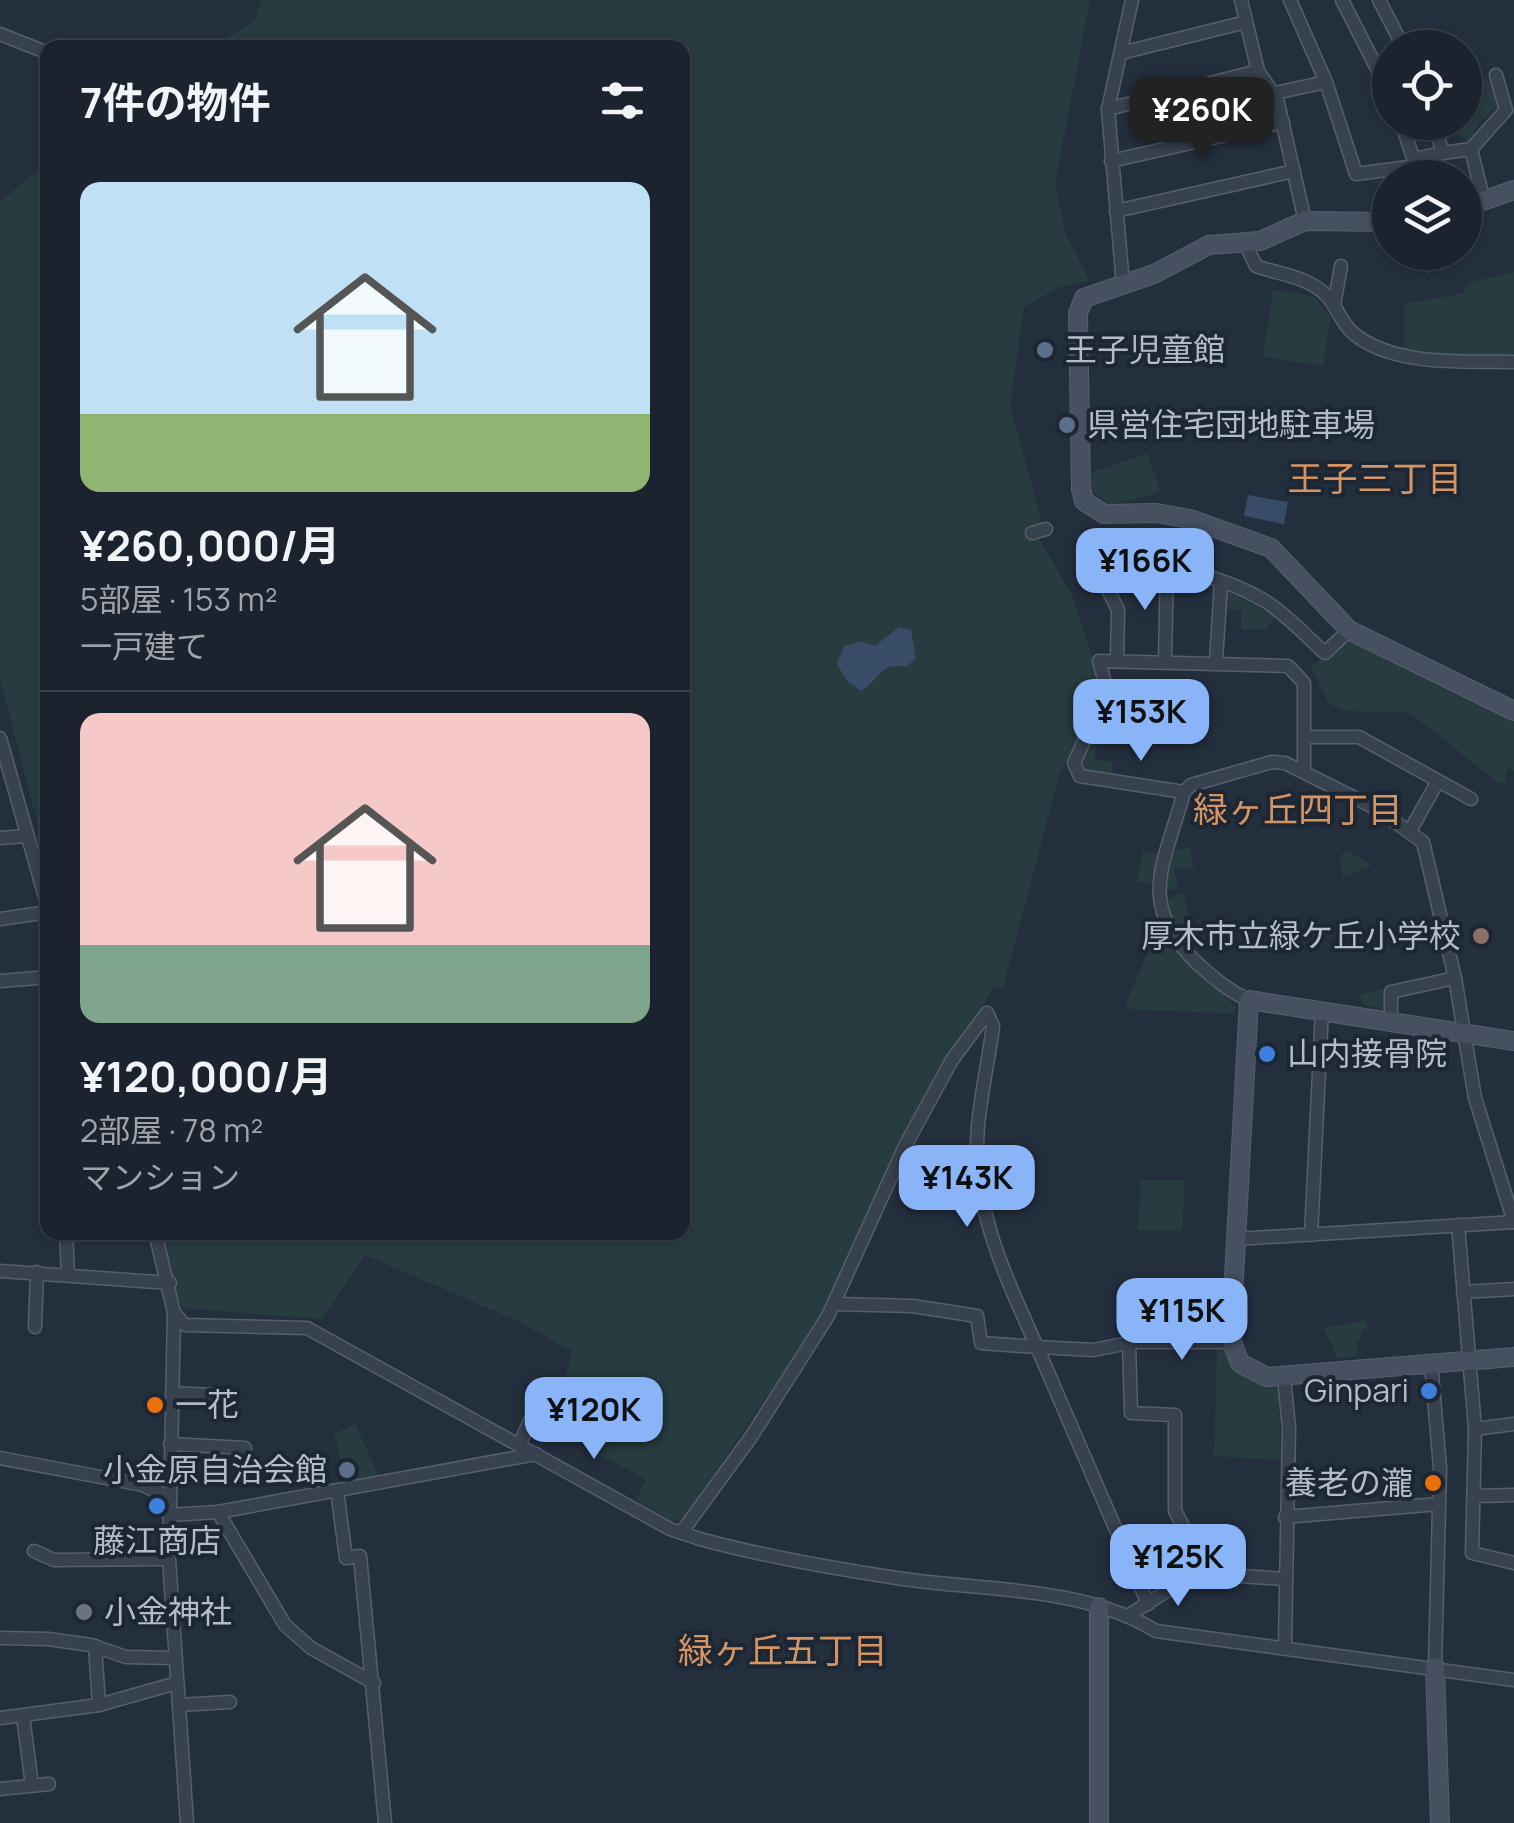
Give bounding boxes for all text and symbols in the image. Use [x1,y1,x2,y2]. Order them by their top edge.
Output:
map controls [1372,30,1482,270]
button: locate [1372,30,1482,140]
text: 7件の物件 [80,73,270,131]
icon: filters [595,73,650,128]
pin: ¥260K [1132,77,1272,162]
text: ¥260K [1152,87,1252,131]
button: layers [1372,160,1482,270]
icon: home [275,247,455,427]
place label: 王子児童館 [1065,327,1225,371]
marker: 王子児童館 [1034,339,1056,361]
place label: 県営住宅団地駐車場 [1087,402,1375,446]
marker: 県営住宅団地駐車場 [1056,414,1078,436]
district label: 王子三丁目 [1287,454,1463,502]
text: ¥260,000/月 [80,516,340,574]
pin: ¥166K [1075,528,1215,613]
text: ¥166K [1098,538,1192,582]
text: 5部屋 · 153 m² [80,577,278,621]
text: 一戸建て [80,624,208,668]
pin: ¥153K [1071,679,1211,764]
text: ¥153K [1095,689,1187,733]
icon: home [275,778,455,958]
district label: 緑ヶ丘四丁目 [1193,785,1403,833]
place label: 厚木市立緑ケ丘小学校 [1141,913,1461,957]
marker: 厚木市立緑ケ丘小学校 [1470,925,1492,947]
place label: 山内接骨院 [1287,1031,1447,1075]
marker: 山内接骨院 [1256,1043,1278,1065]
text: ¥120,000/月 [80,1047,333,1105]
text: 2部屋 · 78 m² [80,1108,263,1152]
pin: ¥143K [897,1145,1037,1230]
text: マンション [80,1155,240,1199]
text: ¥143K [921,1155,1013,1199]
pin: ¥115K [1112,1278,1252,1363]
text: ¥115K [1138,1288,1226,1332]
place label: Ginpari [1304,1368,1409,1412]
pin: ¥120K [524,1377,664,1462]
marker: Ginpari [1418,1380,1440,1402]
place label: 一花 [175,1382,239,1426]
text: ¥120K [547,1387,641,1431]
marker: 一花 [144,1394,166,1416]
place label: 小金原自治会館 [103,1447,327,1491]
marker: 小金原自治会館 [336,1459,358,1481]
place label: 養老の瀧 [1285,1460,1413,1504]
marker: 養老の瀧 [1422,1472,1444,1494]
marker: 藤江商店 [146,1495,168,1517]
place label: 藤江商店 [93,1518,221,1562]
pin: ¥125K [1108,1524,1248,1609]
text: ¥125K [1132,1534,1224,1578]
place label: 小金神社 [104,1589,232,1633]
marker: 小金神社 [73,1601,95,1623]
district label: 緑ヶ丘五丁目 [678,1626,888,1674]

